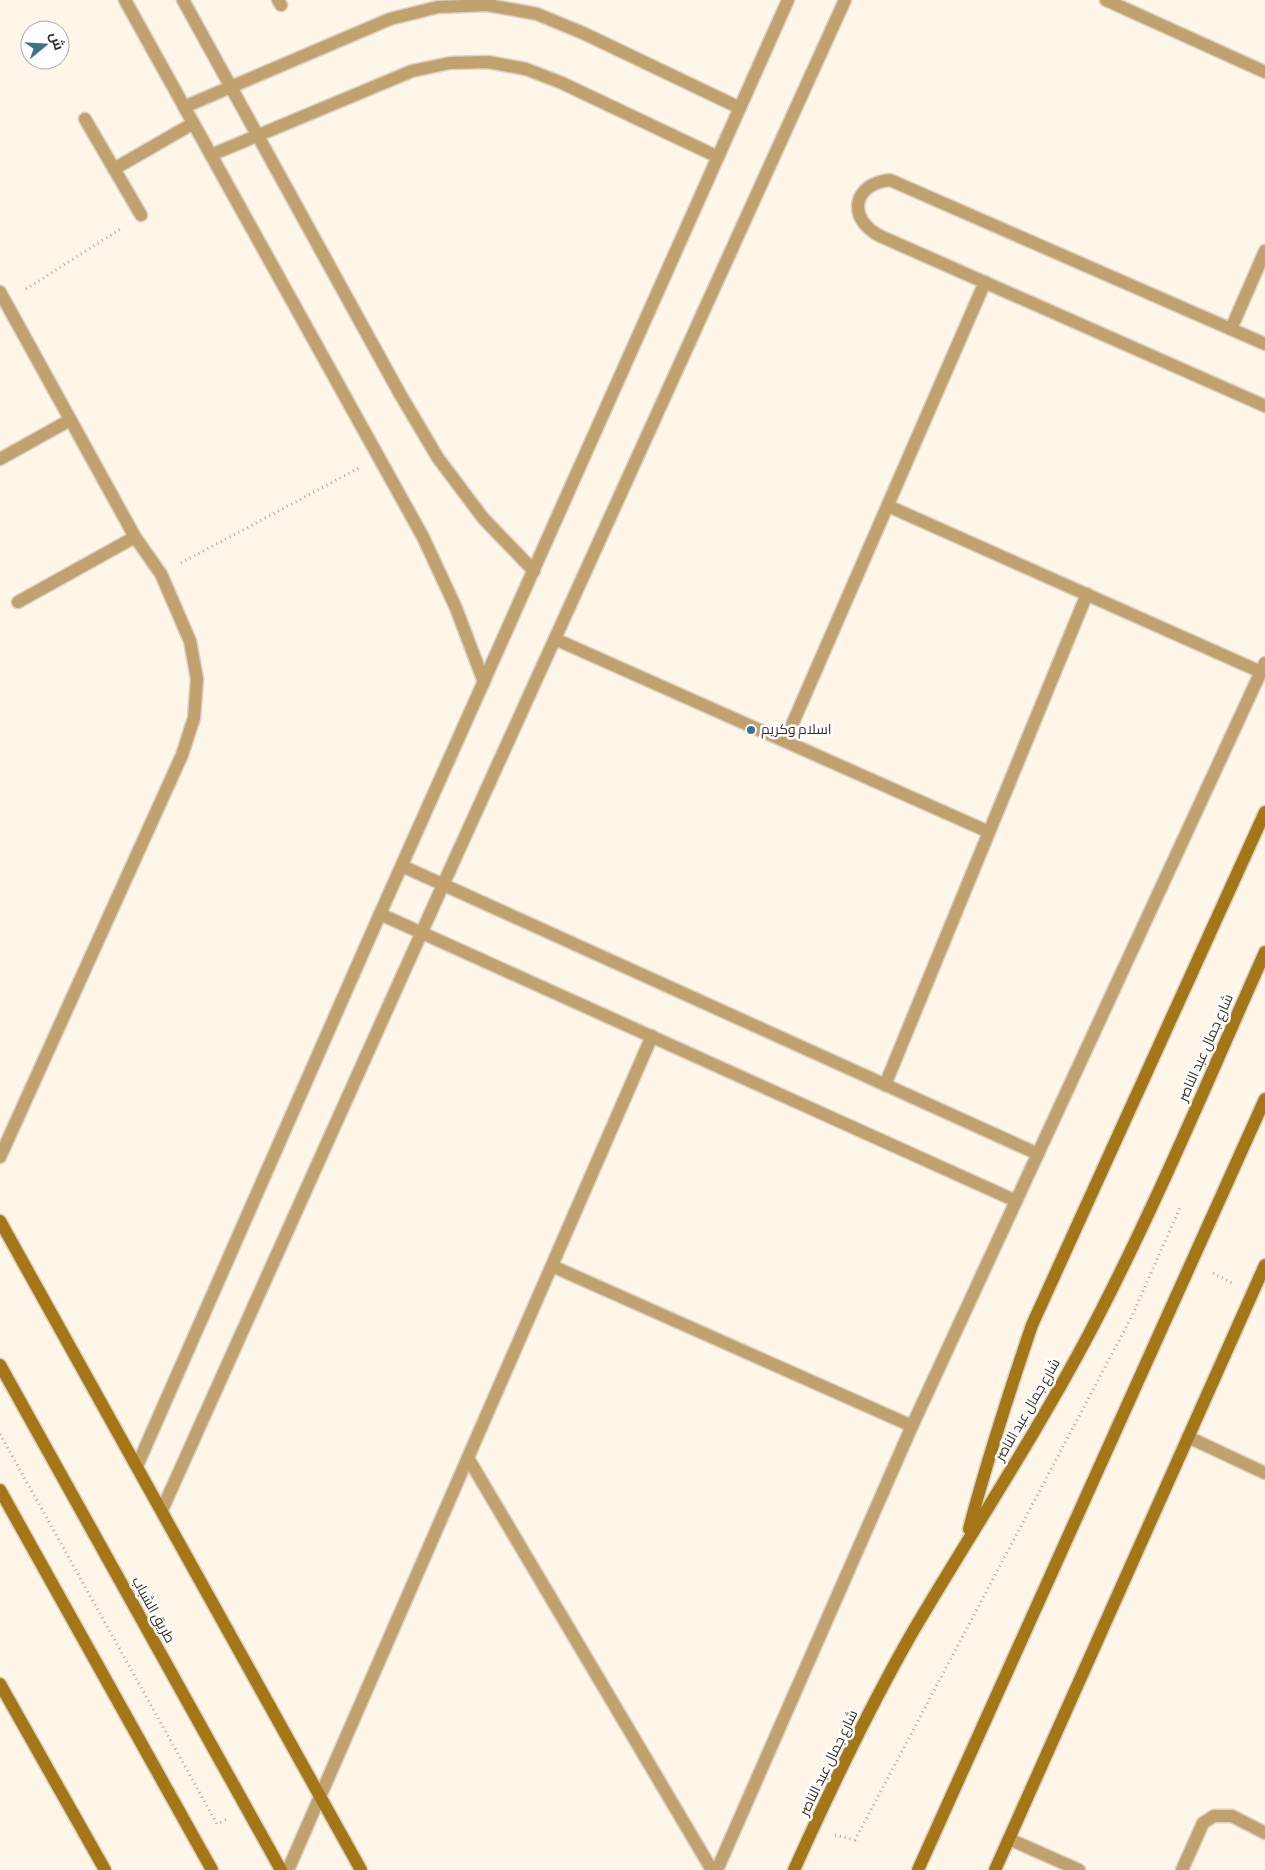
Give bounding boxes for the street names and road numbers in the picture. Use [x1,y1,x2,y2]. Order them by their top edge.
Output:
street label: شارع جمال عبد الناصر [1176,992,1237,1105]
street label: شارع جمال عبد الناصر [993,1356,1064,1465]
street label: طريق الشباب [128,1575,177,1646]
street label: شارع جمال عبد الناصر [797,1708,862,1819]

